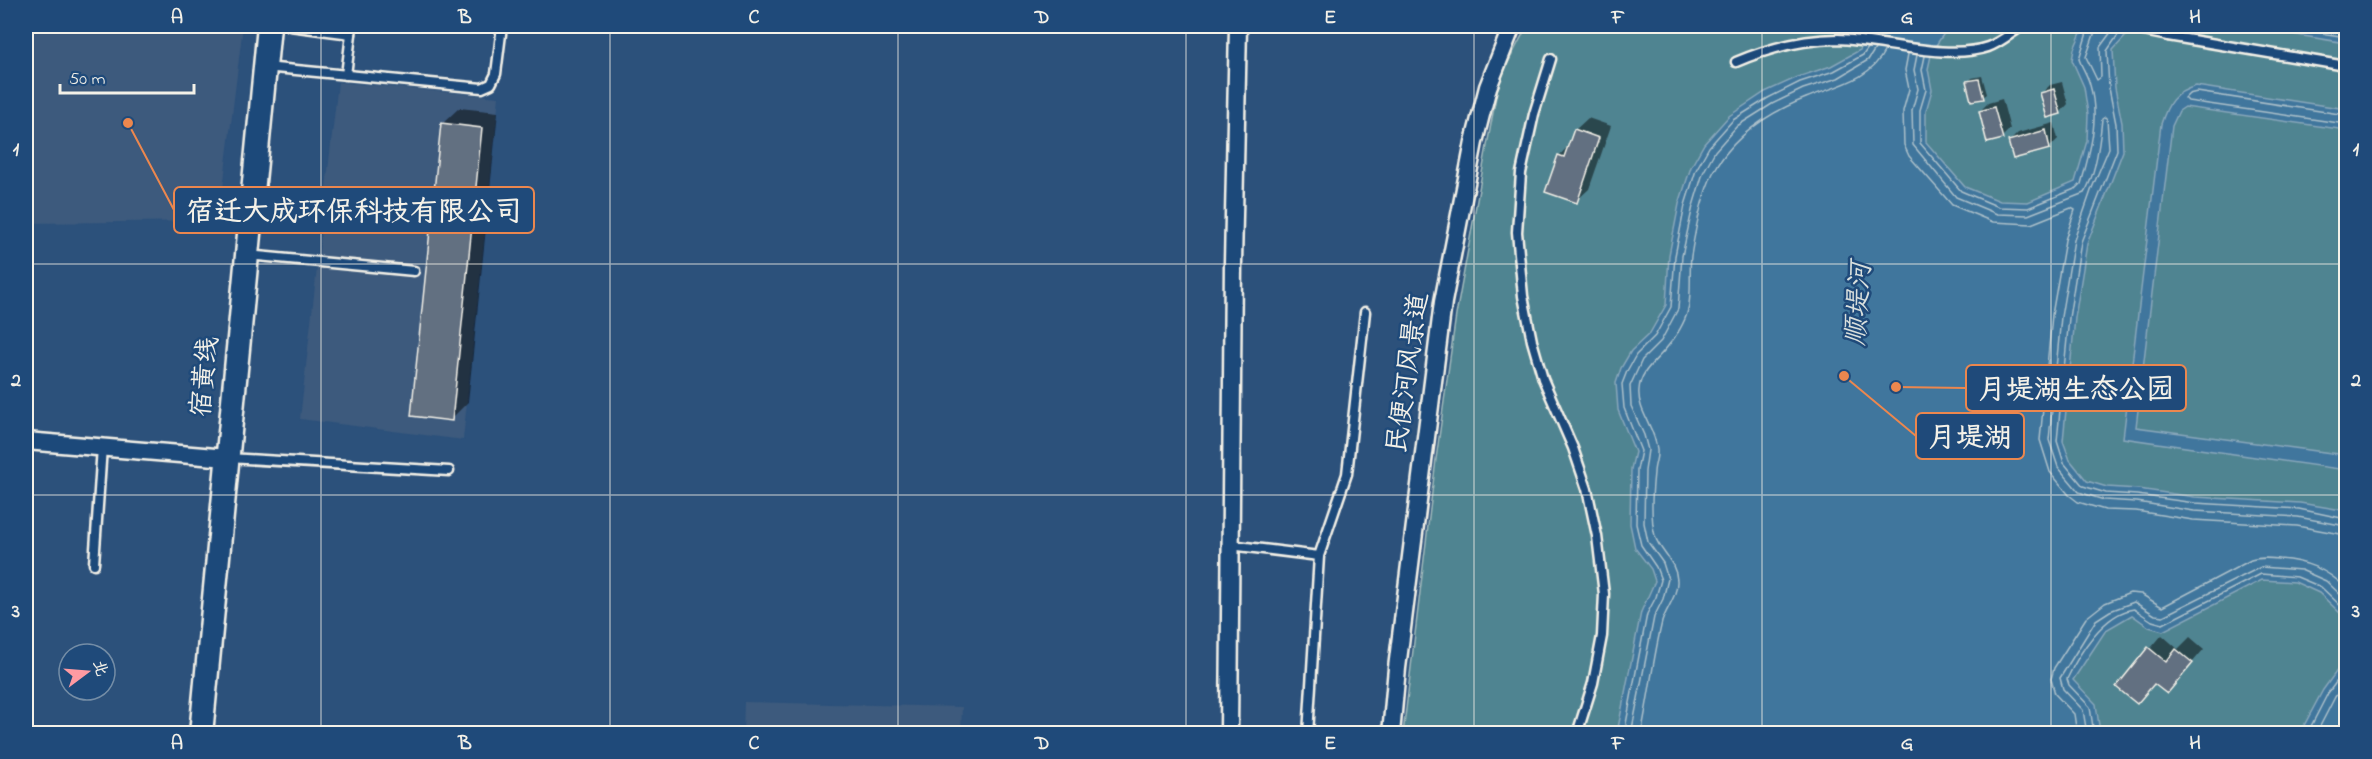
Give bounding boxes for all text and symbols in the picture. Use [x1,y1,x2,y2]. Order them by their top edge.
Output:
text: A [171,4,183,33]
text: B [457,4,472,33]
text: C [749,4,760,33]
text: D [1034,4,1049,33]
text: E [1324,4,1336,33]
text: F [1611,4,1625,33]
text: G [1901,4,1914,33]
text: H [2189,4,2201,33]
scale bar [60,57,194,95]
text: 50 m [69,67,106,93]
text: 1 [13,136,20,165]
text: 1 [2353,136,2360,165]
callout: 宿迁大成环保科技有限公司 [174,187,534,233]
text: 宿迁大成环保科技有限公司 [186,193,522,234]
water label: 顺堤河 [1837,257,1884,347]
street label: 民便河风景道 [1378,290,1440,456]
street label: 宿黄线 [182,335,230,419]
callout: 月堤湖生态公园 [1966,365,2186,411]
text: 2 [10,367,21,396]
text: 2 [2350,367,2361,396]
text: 月堤湖生态公园 [1978,371,2174,412]
callout: 月堤湖 [1916,413,2024,459]
text: 月堤湖 [1928,419,2012,460]
text: 3 [11,598,20,627]
text: 3 [2351,598,2360,627]
north arrow [57,642,117,702]
text: 北 [86,657,113,679]
text: A [171,730,183,759]
text: B [457,730,472,759]
text: C [749,730,760,759]
text: D [1034,730,1049,759]
text: E [1324,730,1336,759]
text: F [1611,730,1625,759]
text: G [1901,730,1914,759]
text: H [2189,730,2201,759]

